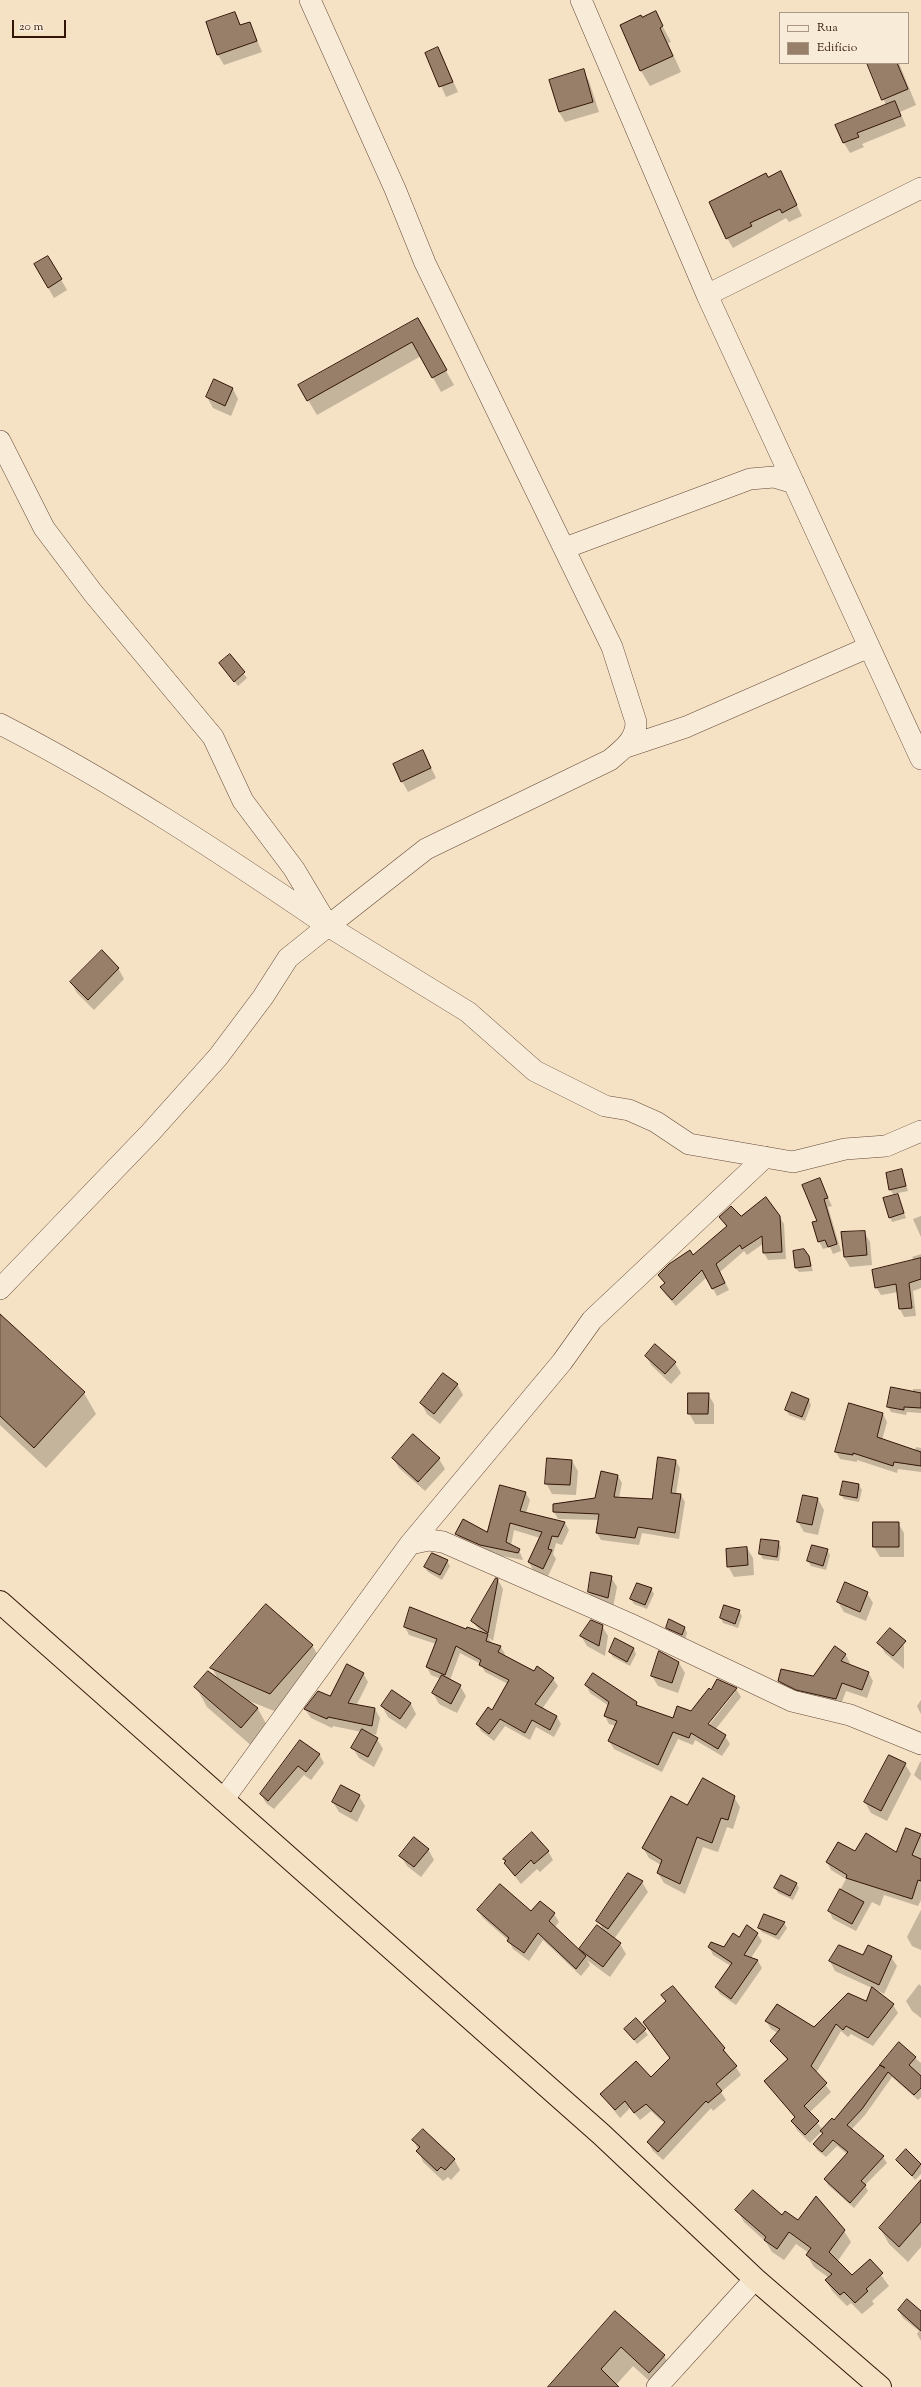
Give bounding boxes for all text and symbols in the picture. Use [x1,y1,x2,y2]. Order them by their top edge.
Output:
scale bar [14,12,68,38]
legend [779,12,909,64]
text: 20 m [19,18,43,36]
text: Rua [817,19,838,37]
text: Edifício [817,39,857,57]

